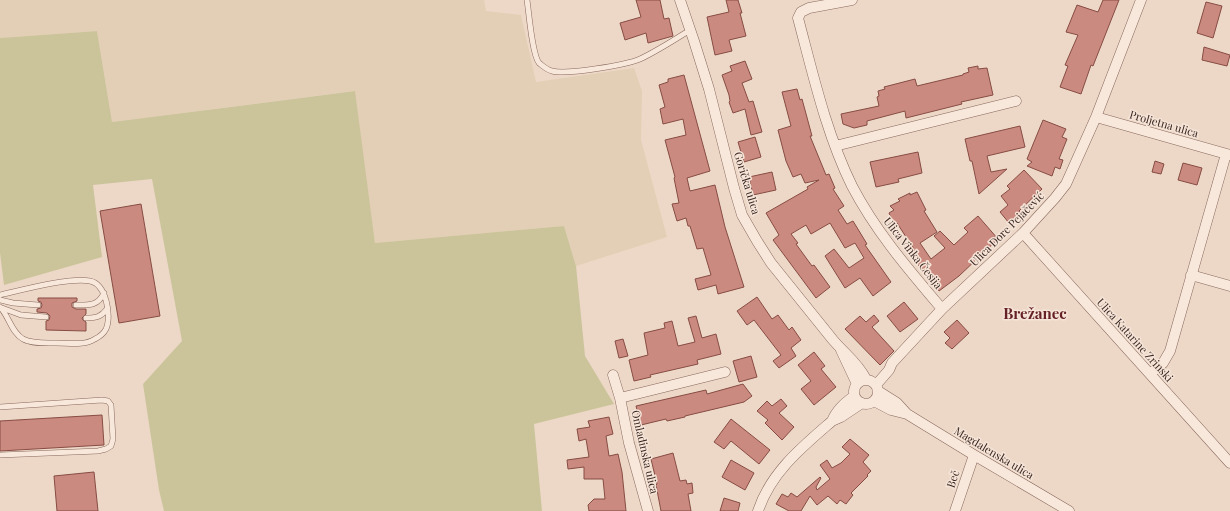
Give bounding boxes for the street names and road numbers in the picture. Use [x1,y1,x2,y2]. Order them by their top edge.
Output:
street label: Proljetna ulica [1128,107,1201,141]
street label: Gorička ulica [731,150,764,217]
street label: Ulica Dore Pejačević [966,188,1047,269]
street label: Ulica Vinka Česija [881,214,946,292]
street label: Ulica Katarine Zrinski [1094,295,1177,385]
street label: Omladinska ulica [629,409,663,496]
street label: Magdalenska ulica [952,423,1037,483]
street label: Beč [943,468,963,490]

